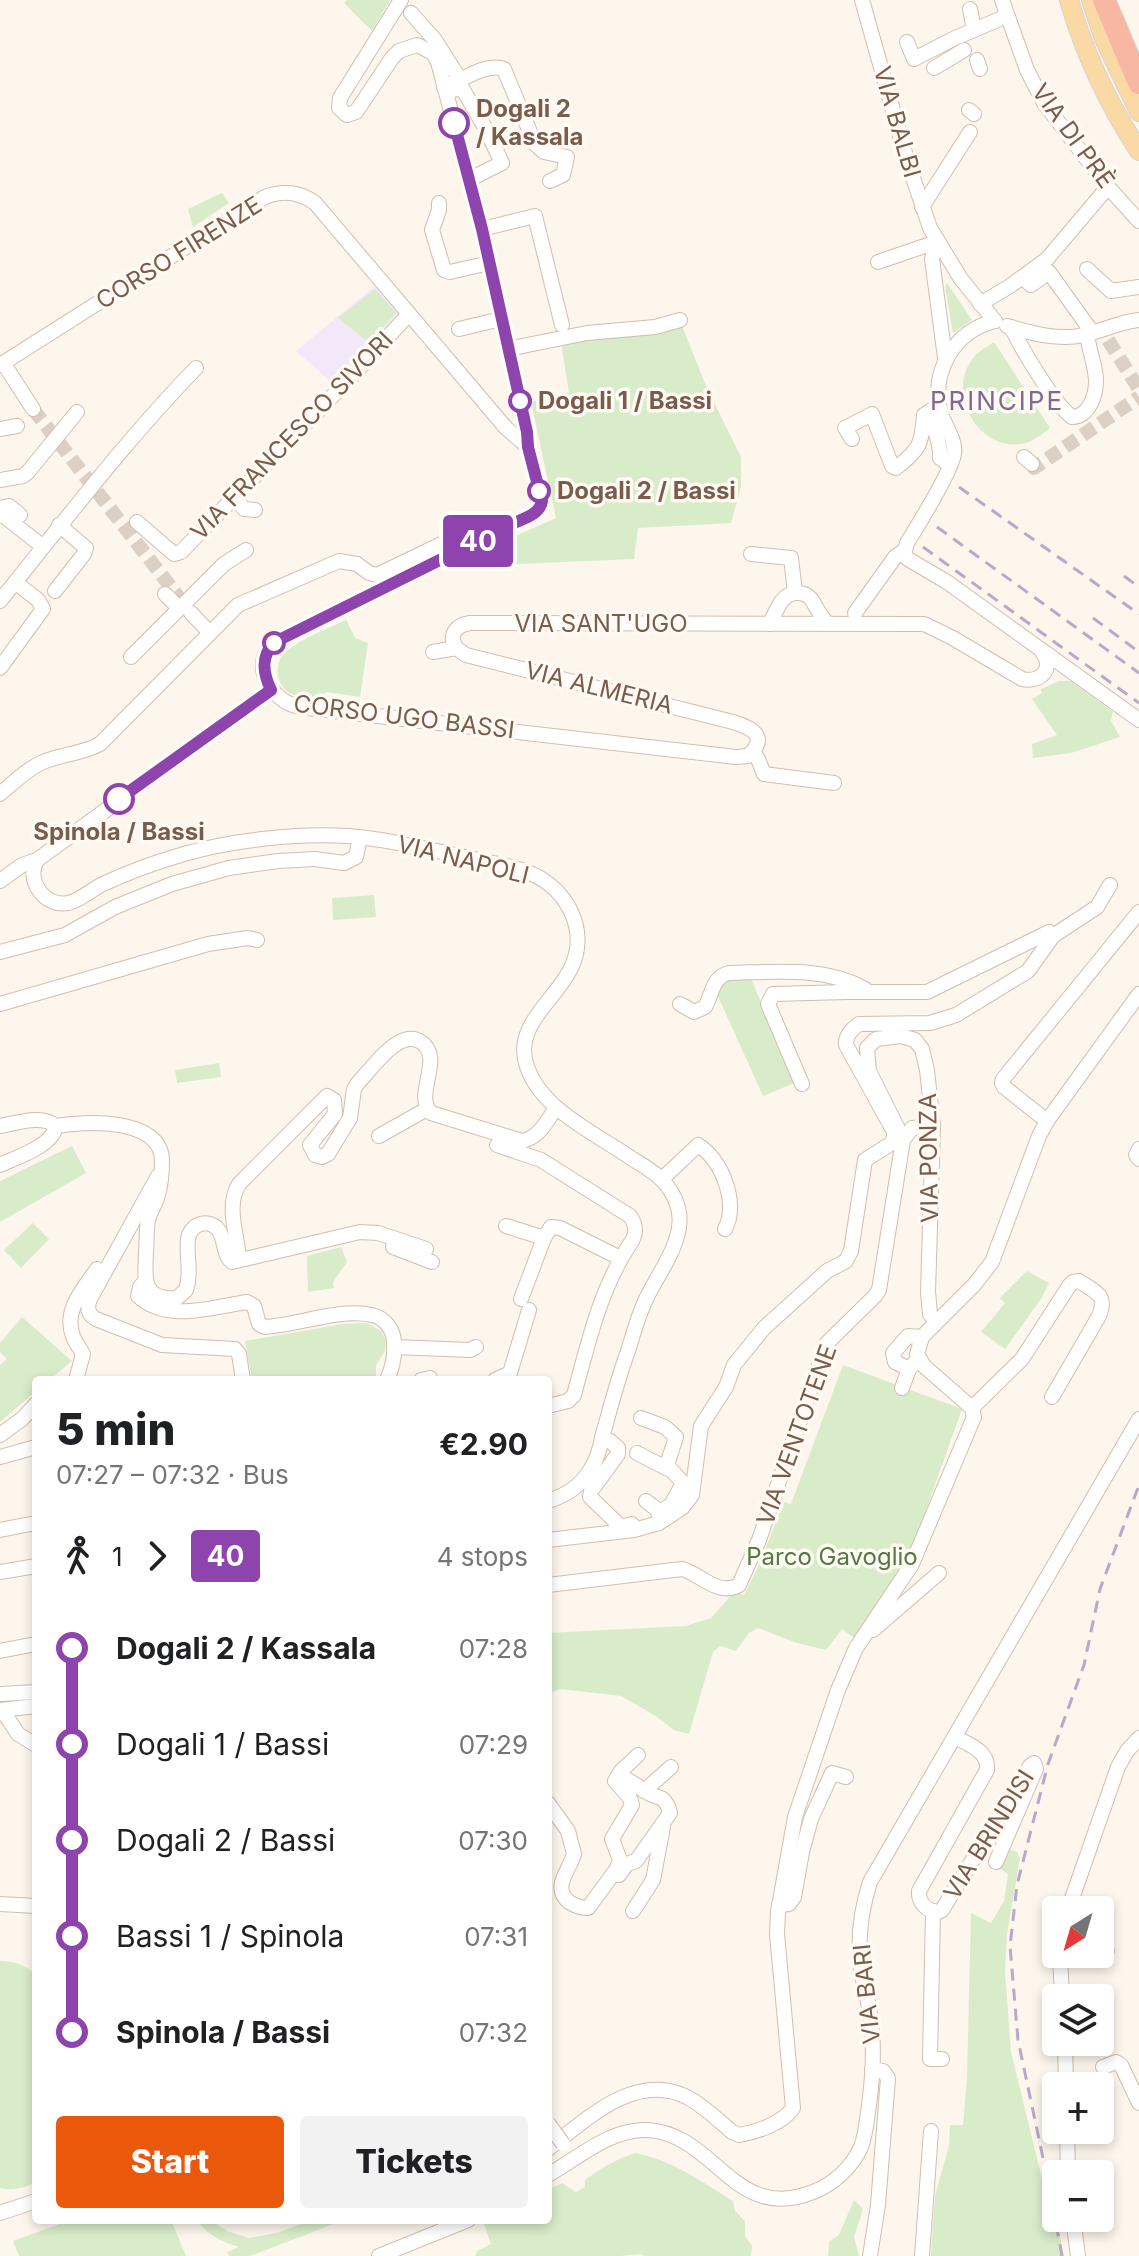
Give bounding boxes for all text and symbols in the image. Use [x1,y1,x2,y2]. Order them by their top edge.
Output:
street label: VIA BALBI [868,63,927,181]
street label: VIA DI PRÈ [1026,77,1122,194]
place label: Dogali 2 / Kassala [476,94,583,151]
marker: Dogali 2 / Kassala [439,108,469,138]
street label: CORSO FIRENZE [91,190,267,315]
street label: VIA FRANCESCO SIVORI [185,325,399,546]
district label: PRINCIPE [930,385,1064,416]
place label: Dogali 1 / Bassi [538,386,712,415]
marker: Dogali 1 / Bassi [509,390,531,412]
place label: Dogali 2 / Bassi [557,476,736,505]
marker: Dogali 2 / Bassi [528,480,550,502]
line badge: 40 [442,515,514,567]
text: 40 [459,524,497,558]
street label: VIA SANT'UGO [514,609,688,638]
unlabelled marker [263,632,285,654]
street label: VIA ALMERIA [522,655,676,720]
street label: CORSO UGO BASSI [292,689,516,744]
marker: Spinola / Bassi [104,784,134,814]
place label: Spinola / Bassi [33,817,205,846]
street label: VIA NAPOLI [394,829,532,890]
street label: VIA PONZA [913,1093,944,1223]
street label: VIA VENTOTENE [750,1340,843,1529]
text: 5 min [56,1402,176,1456]
text: €2.90 [439,1426,528,1462]
text: 07:27 – 07:32 · Bus [56,1459,289,1490]
icon: walk [56,1534,100,1578]
icon: forward [135,1534,179,1578]
text: 40 [207,1539,244,1573]
text: 1 [112,1541,123,1572]
text: 4 stops [437,1541,528,1572]
park label: Parco Gavoglio [746,1542,918,1571]
text: Dogali 2 / Kassala [116,1630,376,1666]
text: 07:28 [459,1633,528,1664]
text: Dogali 1 / Bassi [116,1726,329,1762]
text: 07:29 [459,1729,528,1760]
street label: VIA BRINDISI [937,1764,1040,1905]
text: Dogali 2 / Bassi [116,1822,335,1858]
text: 07:30 [458,1825,528,1856]
north arrow [1042,1896,1114,1968]
map controls [1042,1896,1114,2232]
text: Bassi 1 / Spinola [116,1918,344,1954]
text: 07:31 [464,1921,528,1952]
street label: VIA BARI [847,1943,886,2046]
button: layers [1042,1984,1114,2056]
text: Spinola / Bassi [116,2014,330,2050]
text: 07:32 [459,2017,528,2048]
button: + [1042,2072,1114,2144]
button: Start [56,2116,284,2208]
button: Tickets [300,2116,528,2208]
button: − [1042,2160,1114,2232]

